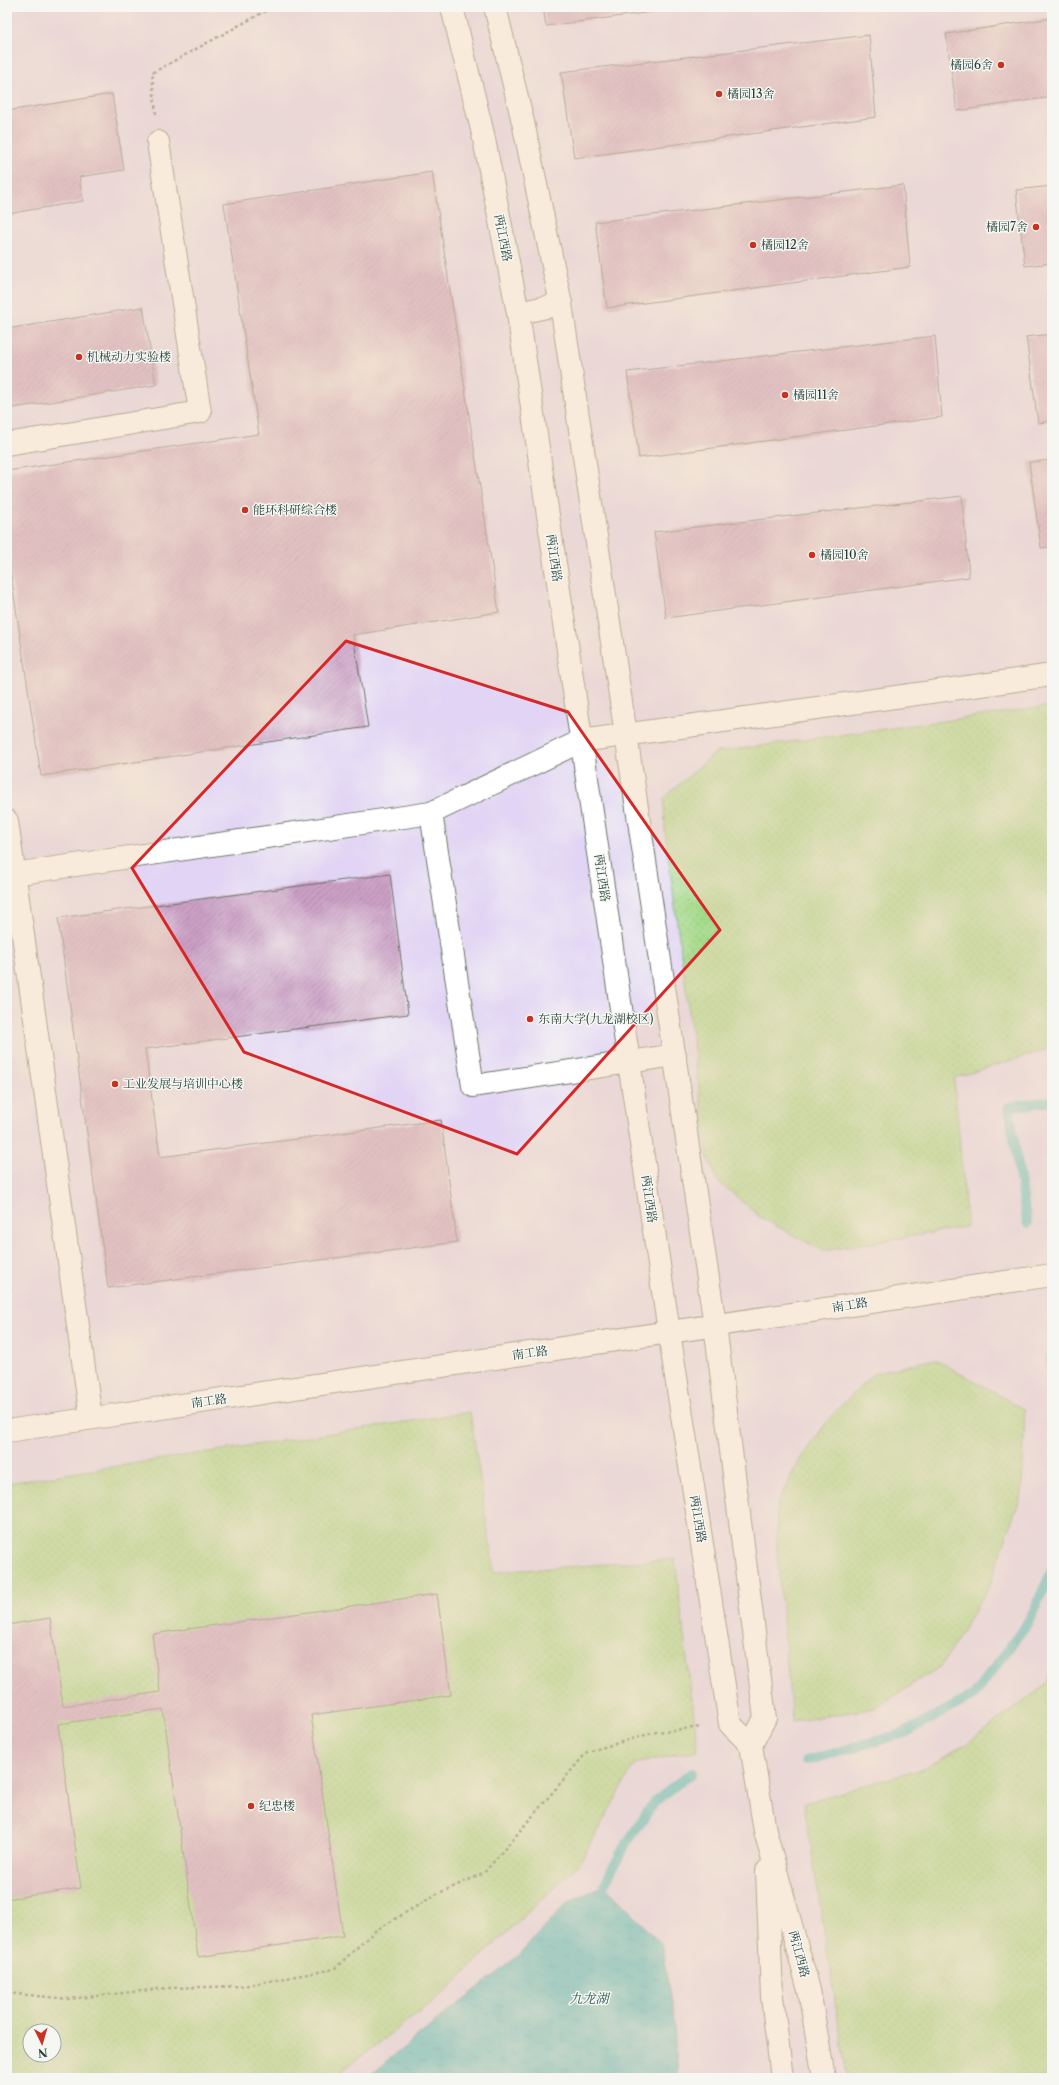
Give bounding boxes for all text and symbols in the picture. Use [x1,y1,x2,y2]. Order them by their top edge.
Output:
place label: 橘园6舍 [950,57,993,72]
marker: 橘园6舍 [996,60,1006,70]
place label: 橘园13舍 [727,86,775,101]
marker: 橘园13舍 [714,89,724,99]
street label: 两江西路 [492,213,515,263]
place label: 橘园7舍 [986,219,1028,234]
marker: 橘园7舍 [1031,222,1041,232]
place label: 橘园12舍 [761,237,809,252]
marker: 橘园12舍 [748,240,758,250]
place label: 机械动力实验楼 [87,349,171,364]
marker: 机械动力实验楼 [74,352,84,362]
place label: 橘园11舍 [793,387,839,402]
marker: 橘园11舍 [780,390,790,400]
place label: 能环科研综合楼 [253,502,337,517]
marker: 能环科研综合楼 [240,505,250,515]
street label: 两江西路 [544,533,565,583]
place label: 橘园10舍 [820,547,869,562]
marker: 橘园10舍 [807,550,817,560]
street label: 两江西路 [592,853,613,903]
place label: 东南大学(九龙湖校区) [538,1011,654,1026]
marker: 东南大学(九龙湖校区) [525,1014,535,1024]
place label: 工业发展与培训中心楼 [123,1076,243,1091]
marker: 工业发展与培训中心楼 [110,1079,120,1089]
street label: 两江西路 [639,1174,660,1224]
street label: 南工路 [831,1294,869,1315]
street label: 南工路 [511,1343,549,1362]
street label: 南工路 [190,1391,228,1410]
street label: 两江西路 [687,1494,710,1544]
place label: 纪忠楼 [259,1798,295,1813]
marker: 纪忠楼 [246,1801,256,1811]
street label: 两江西路 [786,1929,813,1979]
water label: 九龙湖 [569,1990,610,2006]
north arrow [22,2023,62,2063]
text: N [37,2046,48,2060]

